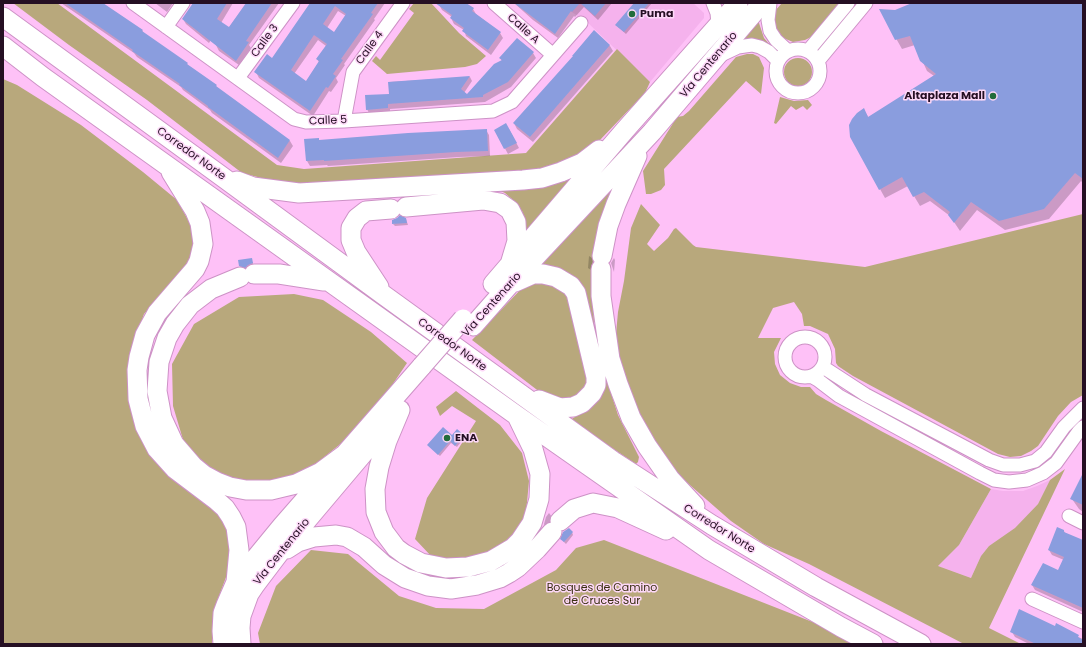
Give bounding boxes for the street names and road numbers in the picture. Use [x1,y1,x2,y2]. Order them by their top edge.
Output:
street label: Calle A [504,11,542,47]
street label: Calle 3 [249,22,281,60]
street label: Calle 4 [353,29,387,67]
street label: Vía Centenario [678,29,740,101]
street label: Calle 5 [309,114,347,128]
street label: Corredor Norte [154,125,228,183]
street label: Vía Centenario [460,270,524,340]
street label: Corredor Norte [415,316,489,374]
street label: Corredor Norte [681,502,757,556]
street label: Vía Centenario [251,516,313,588]

